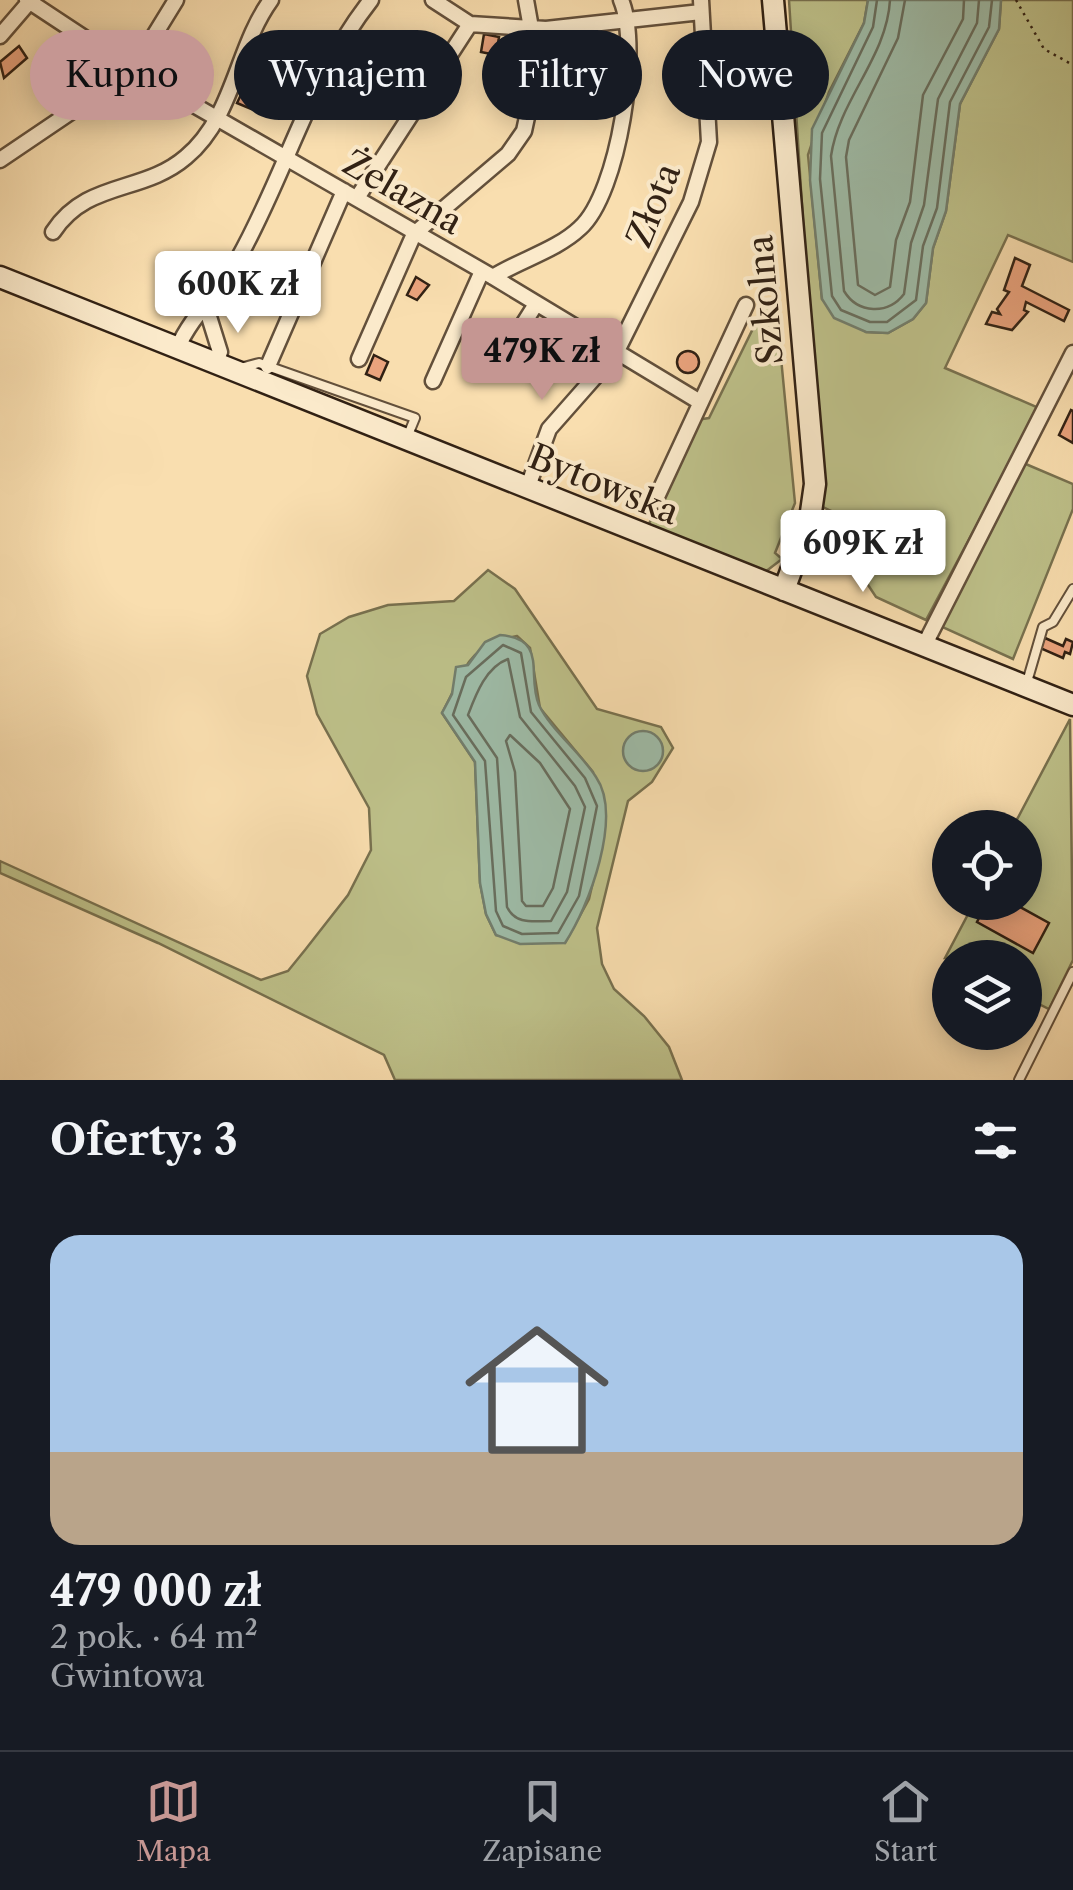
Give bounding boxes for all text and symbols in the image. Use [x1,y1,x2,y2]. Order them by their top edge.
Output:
chip: Kupno [30,30,214,120]
chip: Wynajem [234,30,462,120]
chip: Filtry [482,30,642,120]
chip: Nowe [662,30,829,120]
street label: Żelazna [336,141,471,244]
street label: Złota [617,156,689,253]
street label: Szkolna [738,233,792,367]
pin: 600K zł [146,251,330,336]
text: 600K zł [177,264,299,303]
pin: 479K zł [450,318,634,403]
text: 479K zł [483,331,601,370]
street label: Bytowska [523,434,686,534]
pin: 609K zł [771,510,955,595]
text: 609K zł [803,523,923,562]
map controls [932,810,1042,1050]
button: locate [932,810,1042,920]
button: layers [932,940,1042,1050]
icon: filters [968,1113,1023,1168]
text: Oferty: 3 [50,1114,238,1166]
icon: home [447,1300,627,1480]
text: 479 000 zł [50,1565,262,1617]
text: 2 pok. · 64 m² [50,1617,258,1656]
text: Gwintowa [50,1656,204,1695]
tab: Mapa [136,1774,211,1868]
tab: Zapisane [483,1774,602,1868]
tab: Start [874,1774,937,1868]

